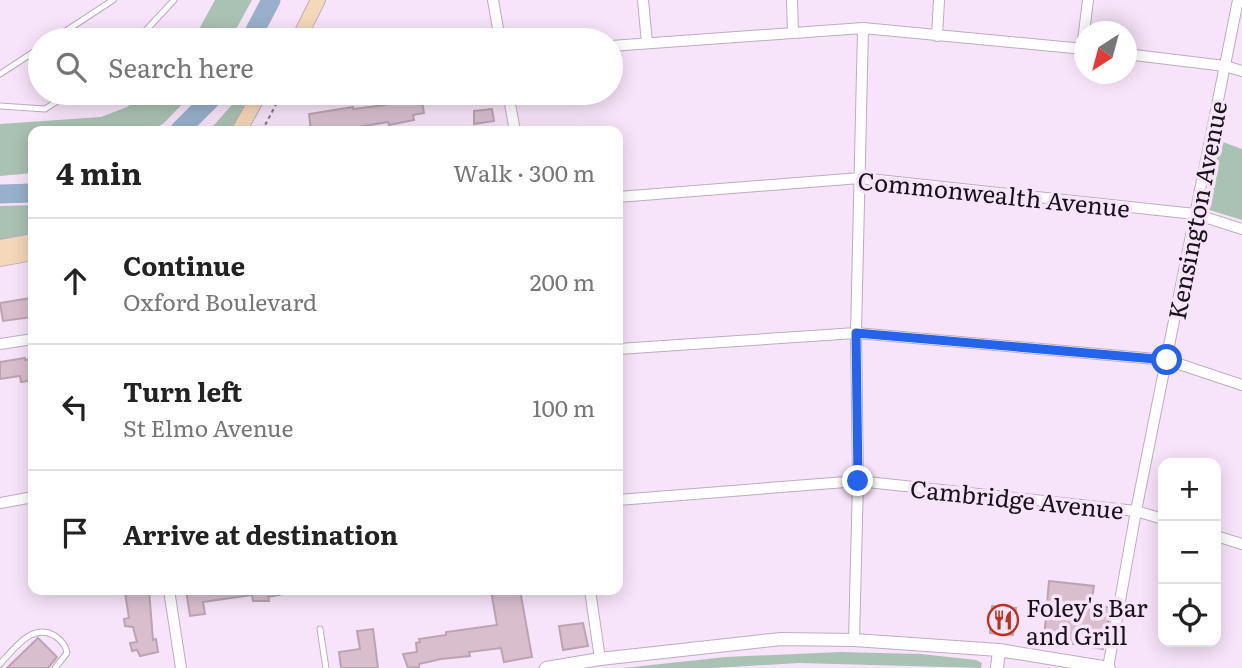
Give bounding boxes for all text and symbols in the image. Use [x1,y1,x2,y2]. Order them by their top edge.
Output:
north arrow [1074,21,1137,84]
search box [28,28,623,105]
text: Search here [108,47,254,86]
icon: search [52,48,90,86]
street label: Kensington Avenue [1158,98,1234,322]
text: 4 min [56,150,142,194]
text: Walk · 300 m [453,155,595,189]
street label: Commonwealth Avenue [856,161,1132,225]
text: Continue [123,245,245,284]
icon: ahead [56,262,94,300]
text: 200 m [530,264,595,298]
text: Oxford Boulevard [123,284,317,318]
route start [1151,344,1182,375]
text: Turn left [123,371,242,410]
icon: left [56,388,94,426]
text: 100 m [532,390,595,424]
text: St Elmo Avenue [123,410,294,444]
map controls [1158,458,1221,647]
button: + [1158,458,1221,521]
route end [842,465,873,496]
street label: Cambridge Avenue [908,469,1126,527]
icon: arrive [56,514,94,552]
text: Arrive at destination [123,514,398,553]
button: − [1158,521,1221,584]
button: locate [1158,584,1221,647]
place label: Foley's Bar and Grill [1026,589,1148,652]
restaurant icon: Foley's Bar and Grill [986,603,1020,637]

